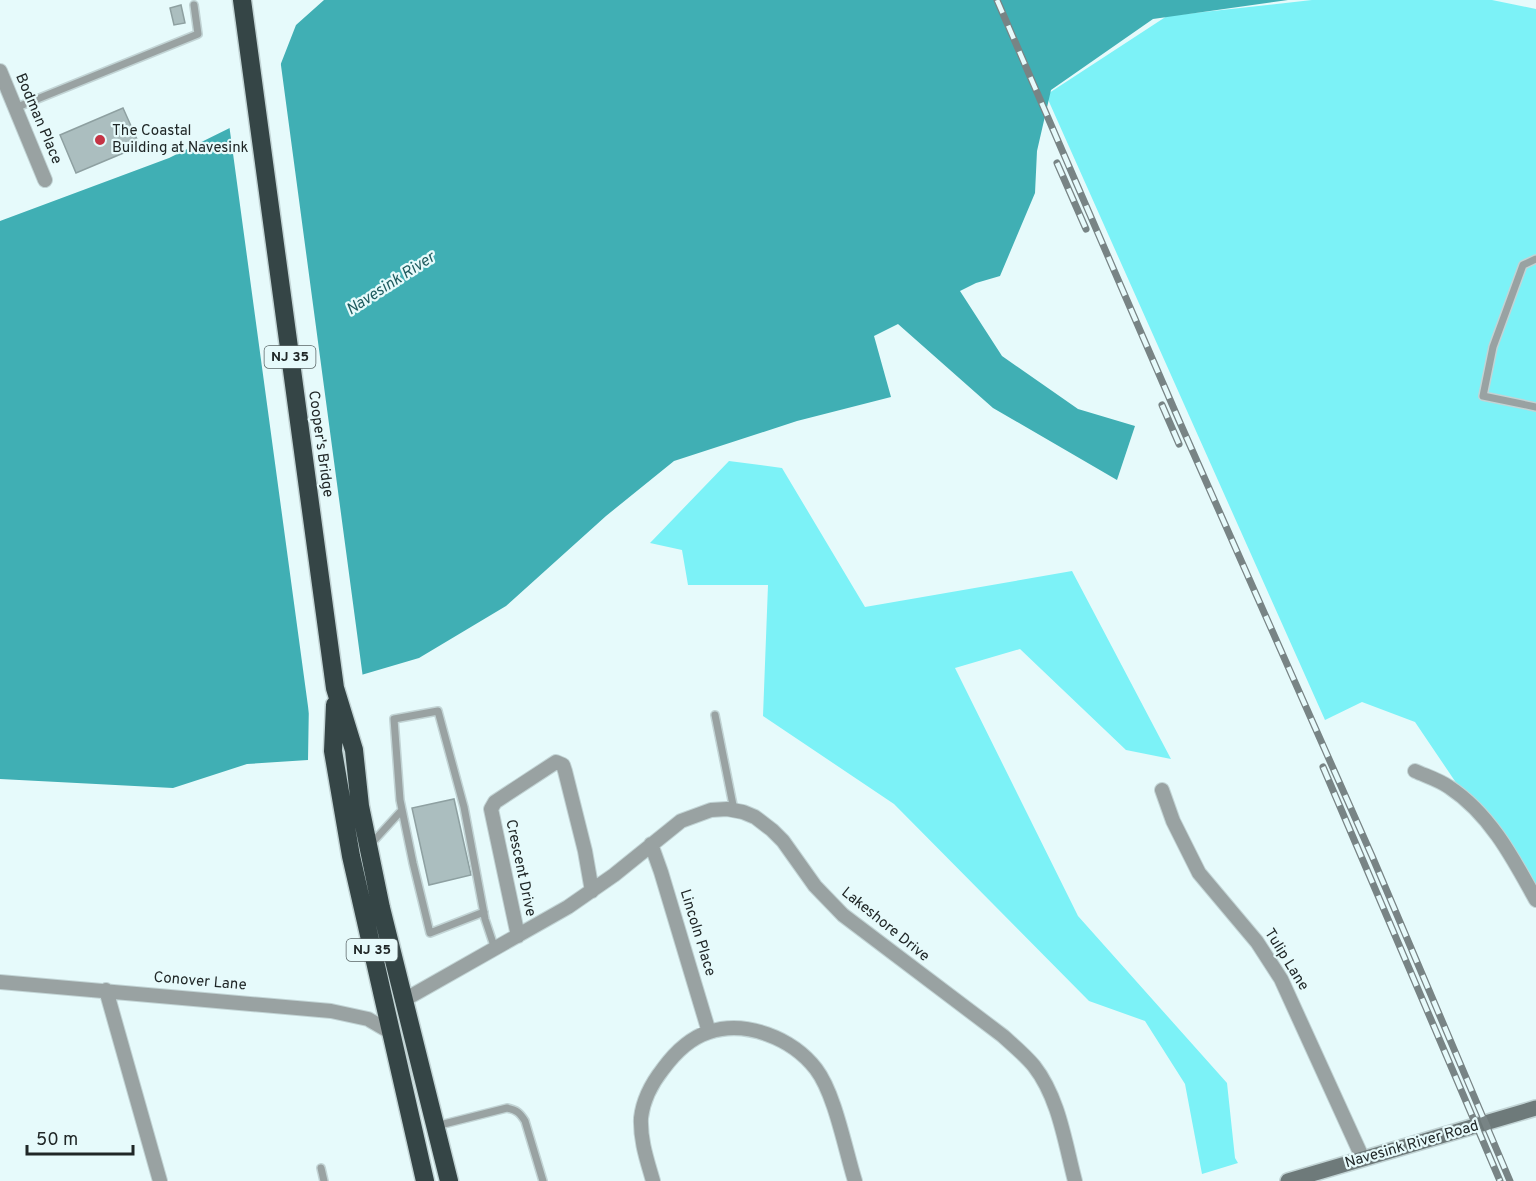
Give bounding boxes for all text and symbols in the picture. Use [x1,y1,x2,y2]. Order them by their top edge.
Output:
street label: Bodman Place [10,71,66,167]
place label: The Coastal Building at Navesink [112,122,249,158]
marker: The Coastal Building at Navesink [93,133,107,147]
water label: Navesink River [343,247,441,320]
road number: NJ 35 [264,346,316,368]
street label: Cooper's Bridge [303,389,337,499]
street label: Crescent Drive [500,818,540,918]
street label: Lakeshore Drive [837,884,933,966]
street label: Lincoln Place [675,887,719,979]
street label: Tulip Lane [1260,925,1312,995]
road number: NJ 35 [346,939,398,961]
street label: Conover Lane [153,968,247,996]
street label: Navesink River Road [1343,1117,1481,1173]
scale bar [27,1118,134,1156]
text: 50 m [36,1129,78,1152]

